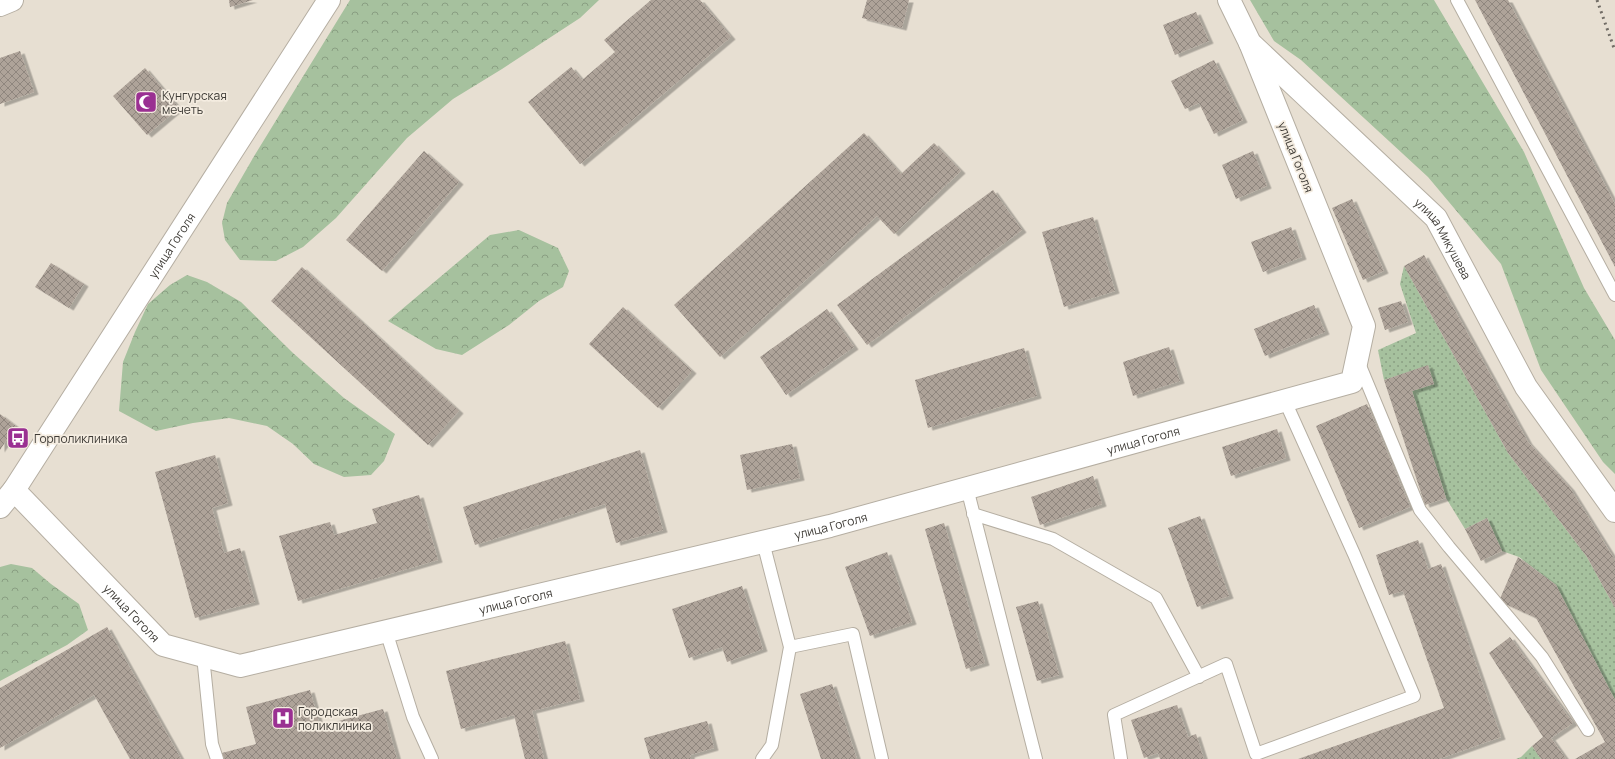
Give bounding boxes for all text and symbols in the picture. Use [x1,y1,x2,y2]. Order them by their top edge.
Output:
place label: Кунгурская мечеть [162,87,227,118]
mosque icon: Кунгурская мечеть [133,89,159,115]
street label: улица Гоголя [1274,119,1318,195]
street label: улица Микушева [1411,194,1476,282]
street label: улица Гоголя [144,209,199,281]
street label: улица Гоголя [1105,421,1182,458]
bus stop icon: Горполиклиника [5,425,31,451]
place label: Горполиклиника [34,430,127,447]
street label: улица Гоголя [792,508,869,543]
street label: улица Гоголя [100,580,164,645]
street label: улица Гоголя [477,584,554,618]
place label: Городская поликлиника [298,703,372,734]
hospital icon: Городская поликлиника [270,705,296,731]

